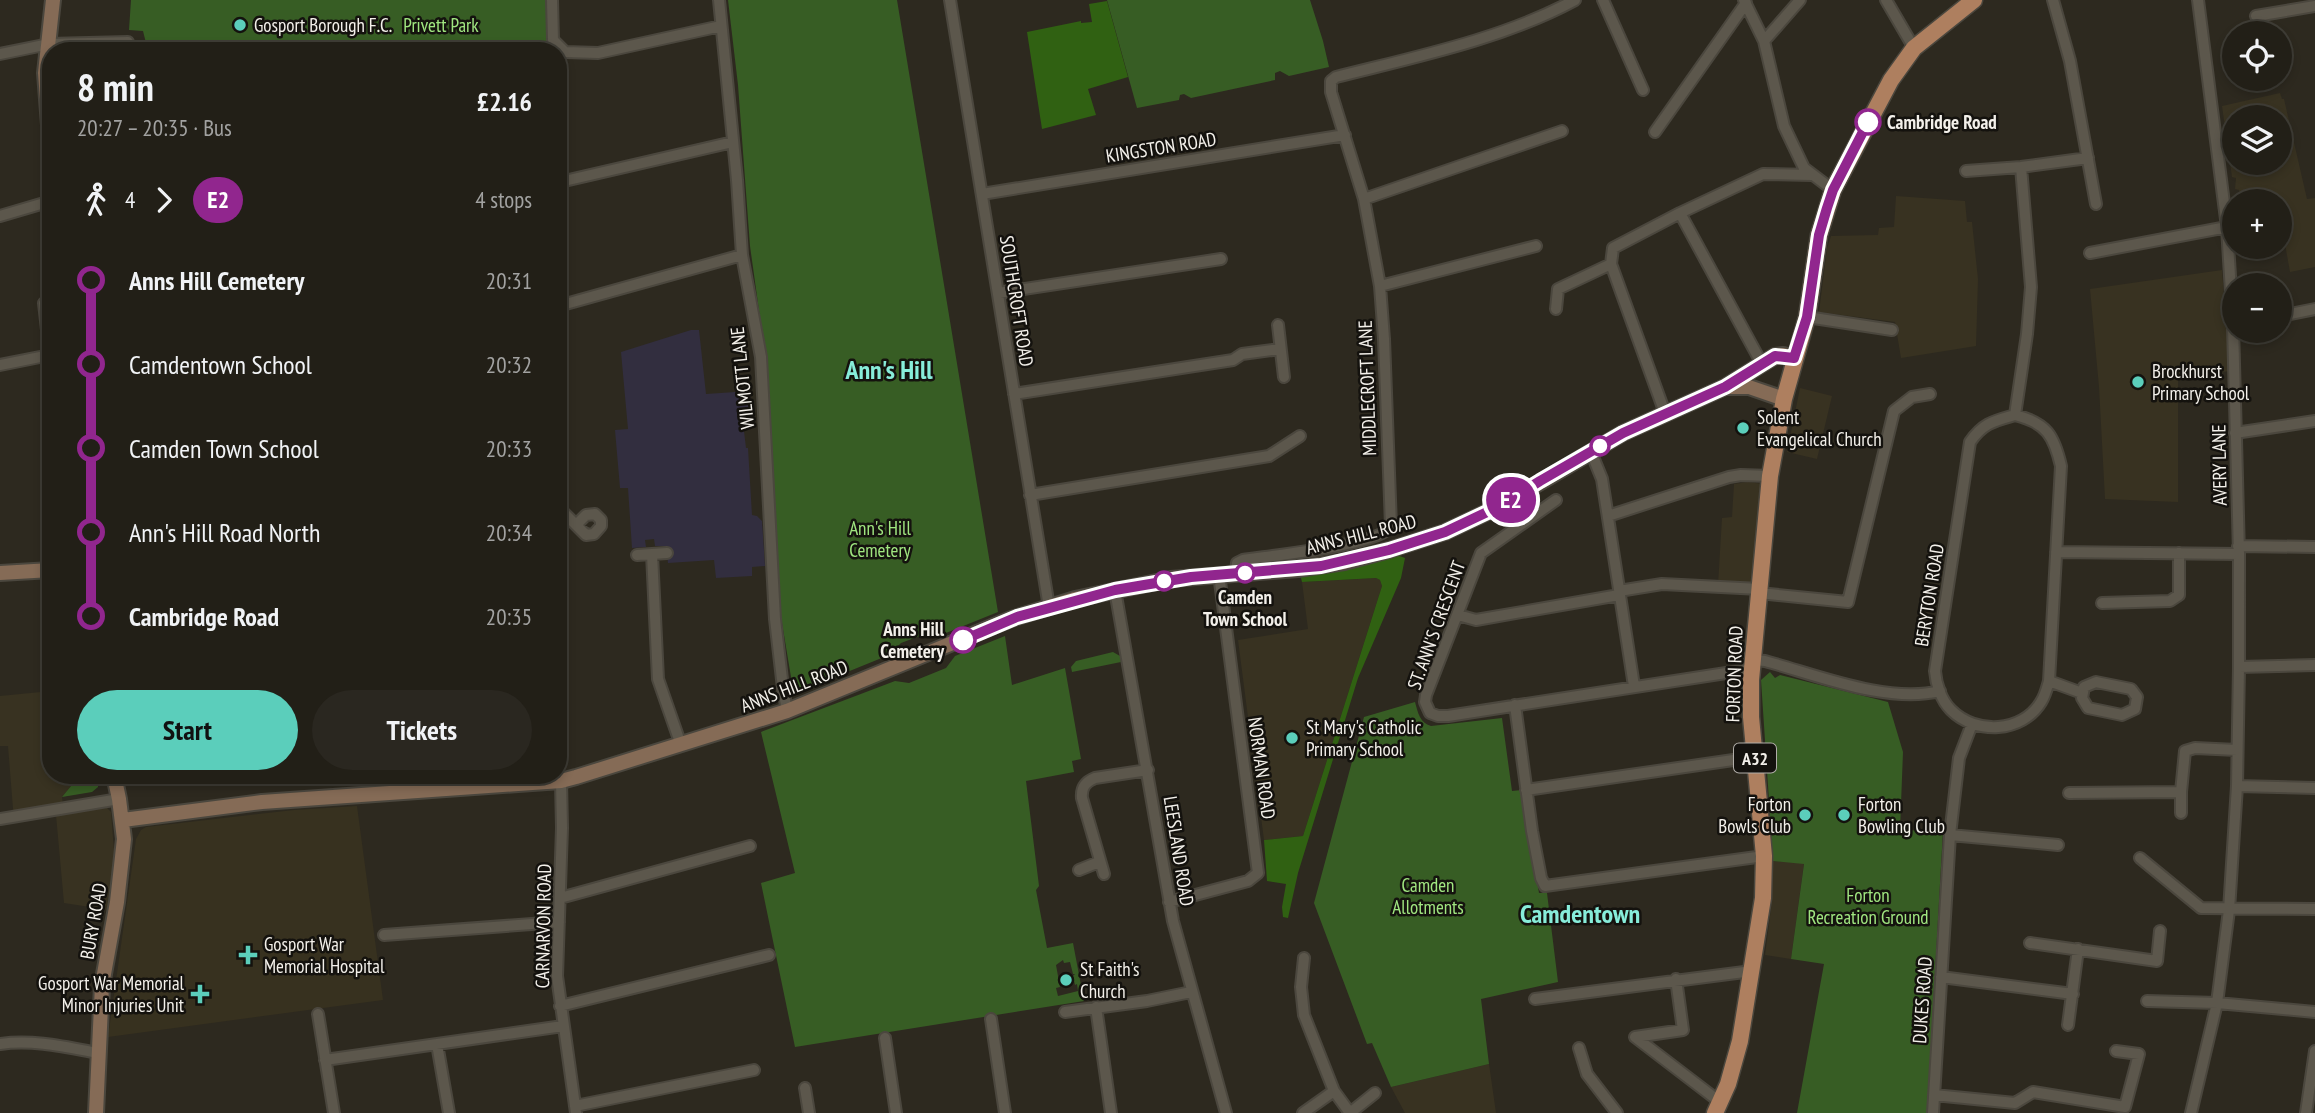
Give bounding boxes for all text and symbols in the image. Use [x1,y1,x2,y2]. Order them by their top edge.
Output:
place label: Gosport Borough F.C. [254,13,392,37]
park label: Privett Park [403,13,479,37]
marker: Gosport Borough F.C. [232,17,248,33]
map controls [2222,21,2292,343]
button: locate [2222,21,2292,91]
text: 8 min [77,62,154,111]
text: £2.16 [477,85,532,118]
button: layers [2222,105,2292,175]
marker: Cambridge Road [1855,109,1881,135]
place label: Cambridge Road [1887,110,1997,134]
text: 20:27 – 20:35 · Bus [77,113,232,142]
street label: KINGSTON ROAD [1104,126,1218,168]
icon: walk [77,181,115,219]
icon: forward [145,181,183,219]
text: E2 [207,184,229,215]
text: 4 [125,185,135,214]
text: 4 stops [475,185,532,214]
button: + [2222,189,2292,259]
street label: SOUTHCROFT ROAD [995,234,1039,368]
text: Anns Hill Cemetery [129,264,305,297]
text: 20:31 [486,266,532,295]
button: − [2222,273,2292,343]
street label: MIDDLECROFT LANE [1353,320,1381,456]
street label: WILMOTT LANE [725,325,759,431]
text: Camdentown School [129,348,312,381]
text: 20:32 [486,350,532,379]
district label: Ann's Hill [844,353,933,386]
place label: Brockhurst Primary School [2152,359,2250,405]
marker: Brockhurst Primary School [2130,374,2146,390]
place label: Solent Evangelical Church [1757,405,1882,451]
marker: Solent Evangelical Church [1735,420,1751,436]
street label: AVERY LANE [2206,424,2232,506]
text: Camden Town School [129,432,319,465]
text: 20:33 [486,434,532,463]
unlabelled marker [1590,436,1610,456]
line badge: E2 [1480,477,1542,523]
text: E2 [1500,484,1522,515]
street label: ANNS HILL ROAD [1303,509,1419,559]
text: Ann's Hill Road North [129,516,320,549]
park label: Ann's Hill Cemetery [849,516,912,562]
text: 20:34 [486,518,532,547]
street label: BERYTON ROAD [1909,542,1949,648]
street label: ST. ANN'S CRESCENT [1402,557,1471,693]
marker: Camden Town School [1235,563,1255,583]
unlabelled marker [1154,571,1174,591]
place label: Camden Town School [1203,585,1287,631]
text: Cambridge Road [129,600,279,633]
text: 20:35 [486,602,532,631]
place label: Anns Hill Cemetery [880,617,944,663]
street label: FORTON ROAD [1720,625,1748,723]
marker: Anns Hill Cemetery [950,627,976,653]
street label: ANNS HILL ROAD [737,655,851,717]
button: Start [77,690,298,770]
button: Tickets [312,690,532,770]
street label: NORMAN ROAD [1243,715,1281,821]
place label: St Mary's Catholic Primary School [1306,715,1422,761]
marker: St Mary's Catholic Primary School [1284,730,1300,746]
road number: A32 [1734,744,1776,772]
place label: Forton Bowls Club [1718,792,1791,838]
place label: Forton Bowling Club [1858,792,1945,838]
street label: LEESLAND ROAD [1158,794,1200,908]
marker: Forton Bowls Club [1797,807,1813,823]
marker: Forton Bowling Club [1836,807,1852,823]
street label: CARNARVON ROAD [530,864,556,988]
park label: Camden Allotments [1392,873,1464,919]
street label: BURY ROAD [74,881,112,961]
park label: Forton Recreation Ground [1808,883,1929,929]
district label: Camdentown [1520,897,1640,930]
place label: Gosport War Memorial Hospital [264,932,385,978]
marker: Gosport War Memorial Hospital [238,945,258,965]
street label: DUKES ROAD [1907,956,1937,1044]
place label: St Faith's Church [1080,957,1139,1003]
place label: Gosport War Memorial Minor Injuries Unit [38,971,185,1017]
marker: St Faith's Church [1058,972,1074,988]
marker: Gosport War Memorial Minor Injuries Unit [190,984,210,1004]

